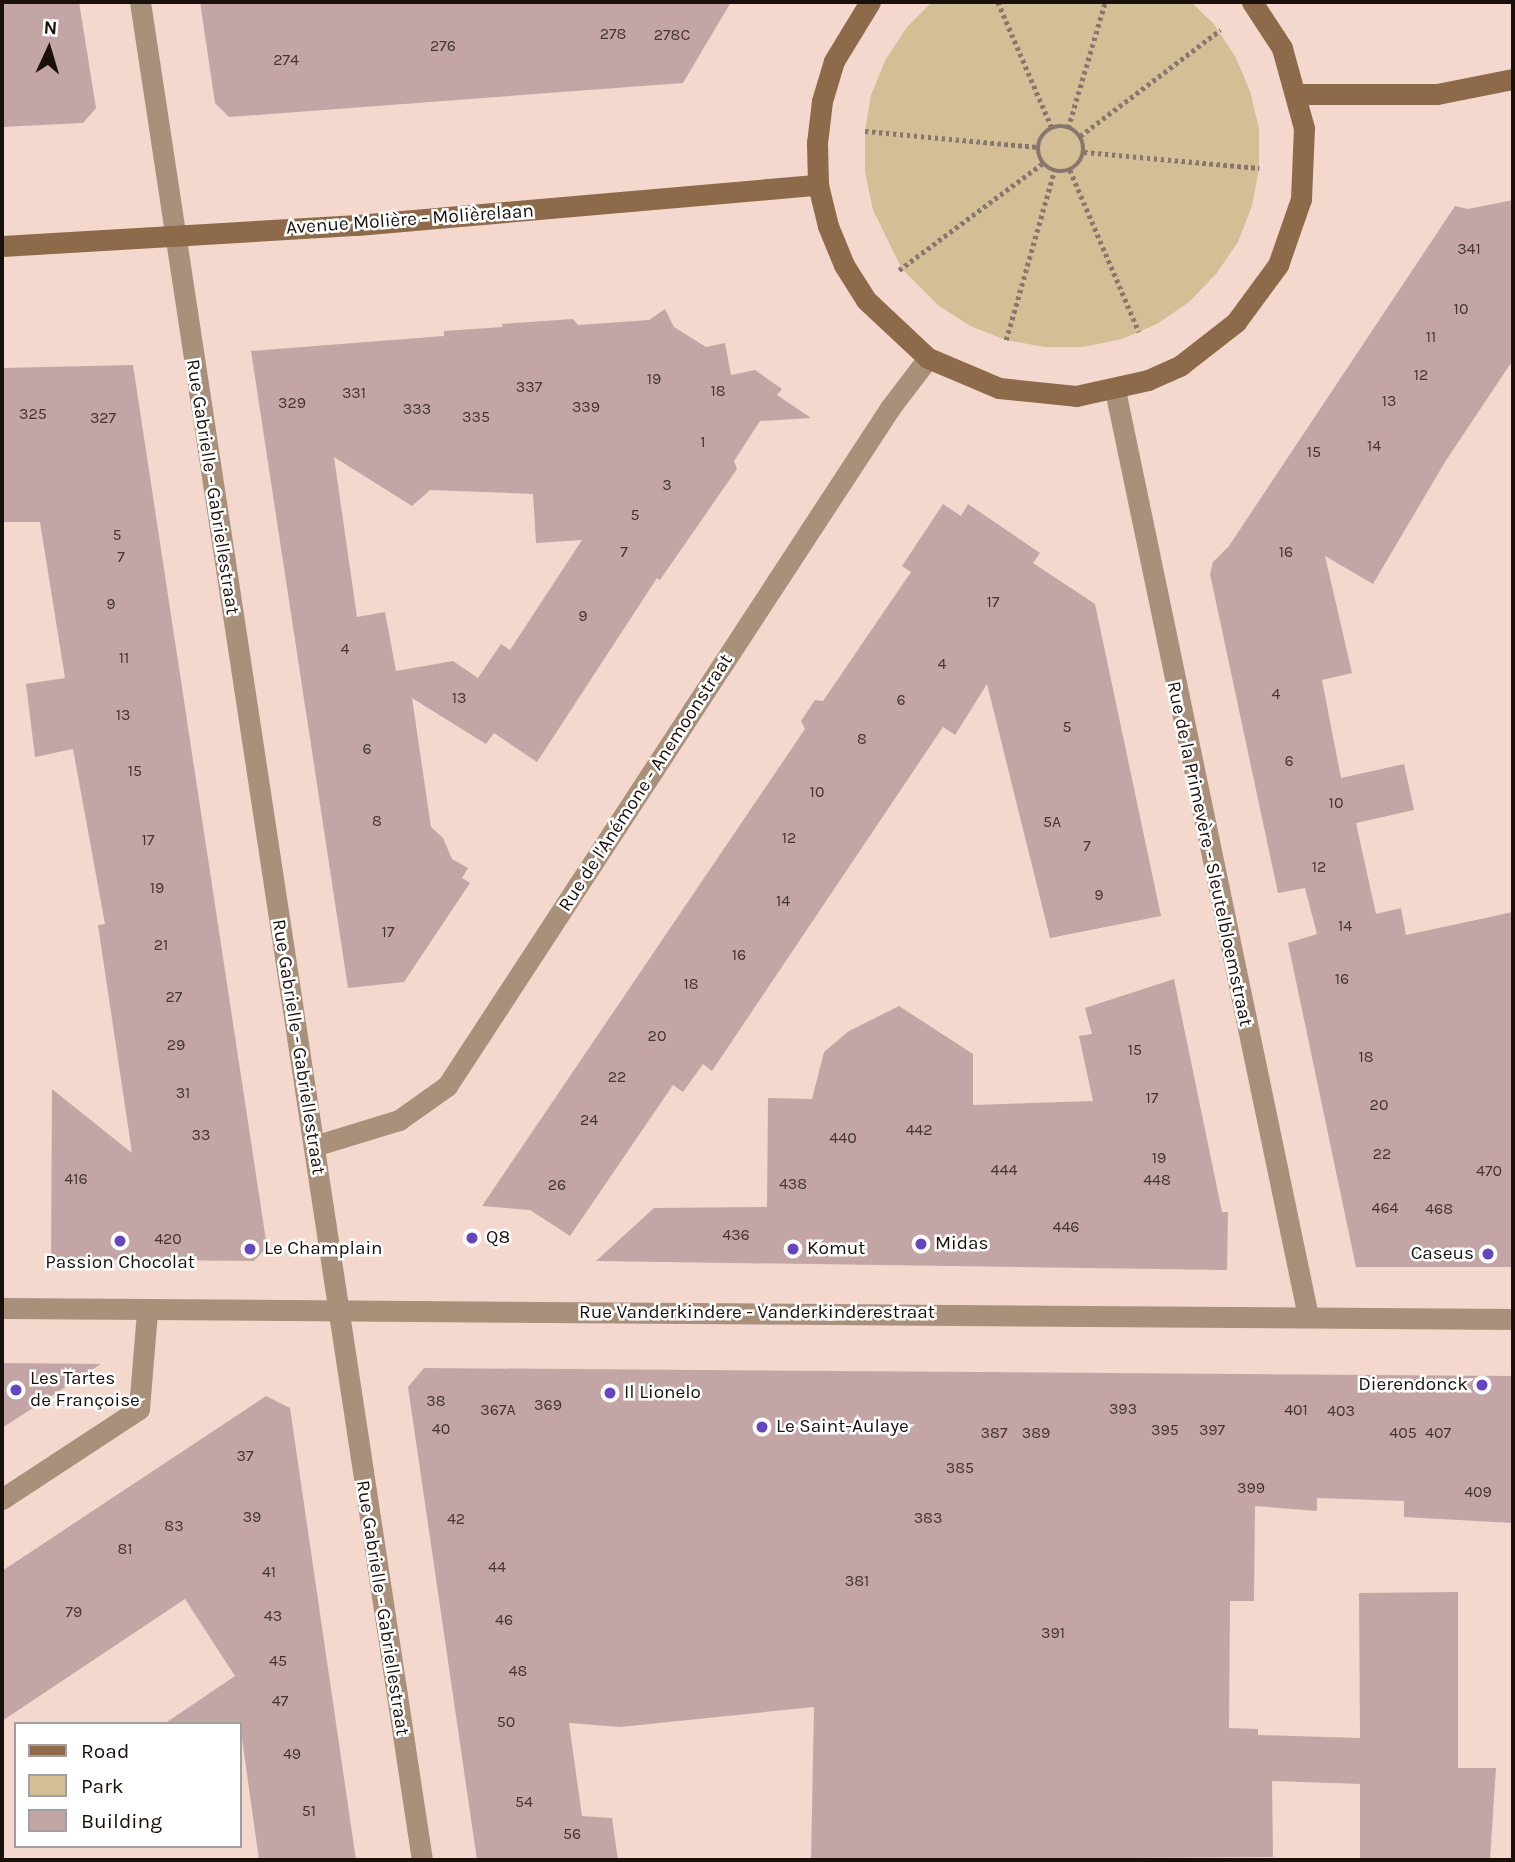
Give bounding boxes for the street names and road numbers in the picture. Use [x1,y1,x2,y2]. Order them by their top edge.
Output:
street label: Avenue Molière - Molièrelaan [285,200,535,240]
street label: Rue Gabrielle - Gabriellestraat [181,358,243,616]
street label: Rue de l'Anémone - Anemoonstraat [554,650,738,916]
street label: Rue de la Primevère - Sleutelbloemstraat [1161,679,1257,1029]
street label: Rue Gabrielle - Gabriellestraat [267,918,329,1176]
street label: Rue Vanderkindere - Vanderkinderestraat [579,1302,935,1324]
street label: Rue Gabrielle - Gabriellestraat [351,1479,413,1737]

